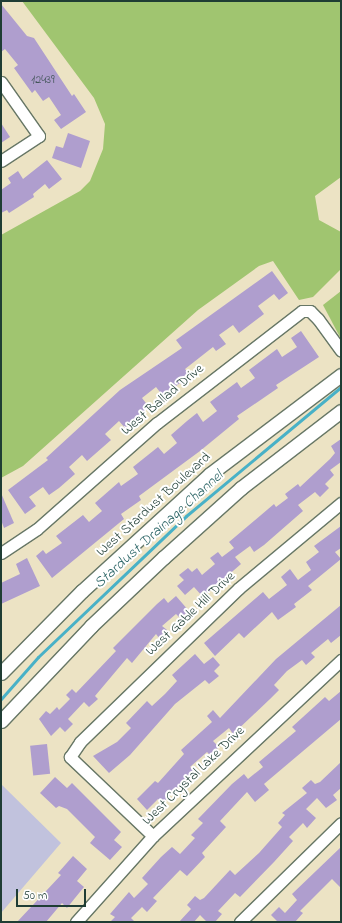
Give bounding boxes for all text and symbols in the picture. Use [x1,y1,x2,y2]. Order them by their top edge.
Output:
house number: 12439 [31,74,55,88]
street label: West Ballad Drive [118,361,208,439]
street label: West Stardust Boulevard [94,449,214,561]
water label: Stardust Drainage Channel [91,467,227,593]
street label: West Gable Hill Drive [143,568,239,660]
street label: West Crystal Lake Drive [139,723,249,829]
scale bar [18,881,88,907]
text: 50 m [23,887,47,905]

